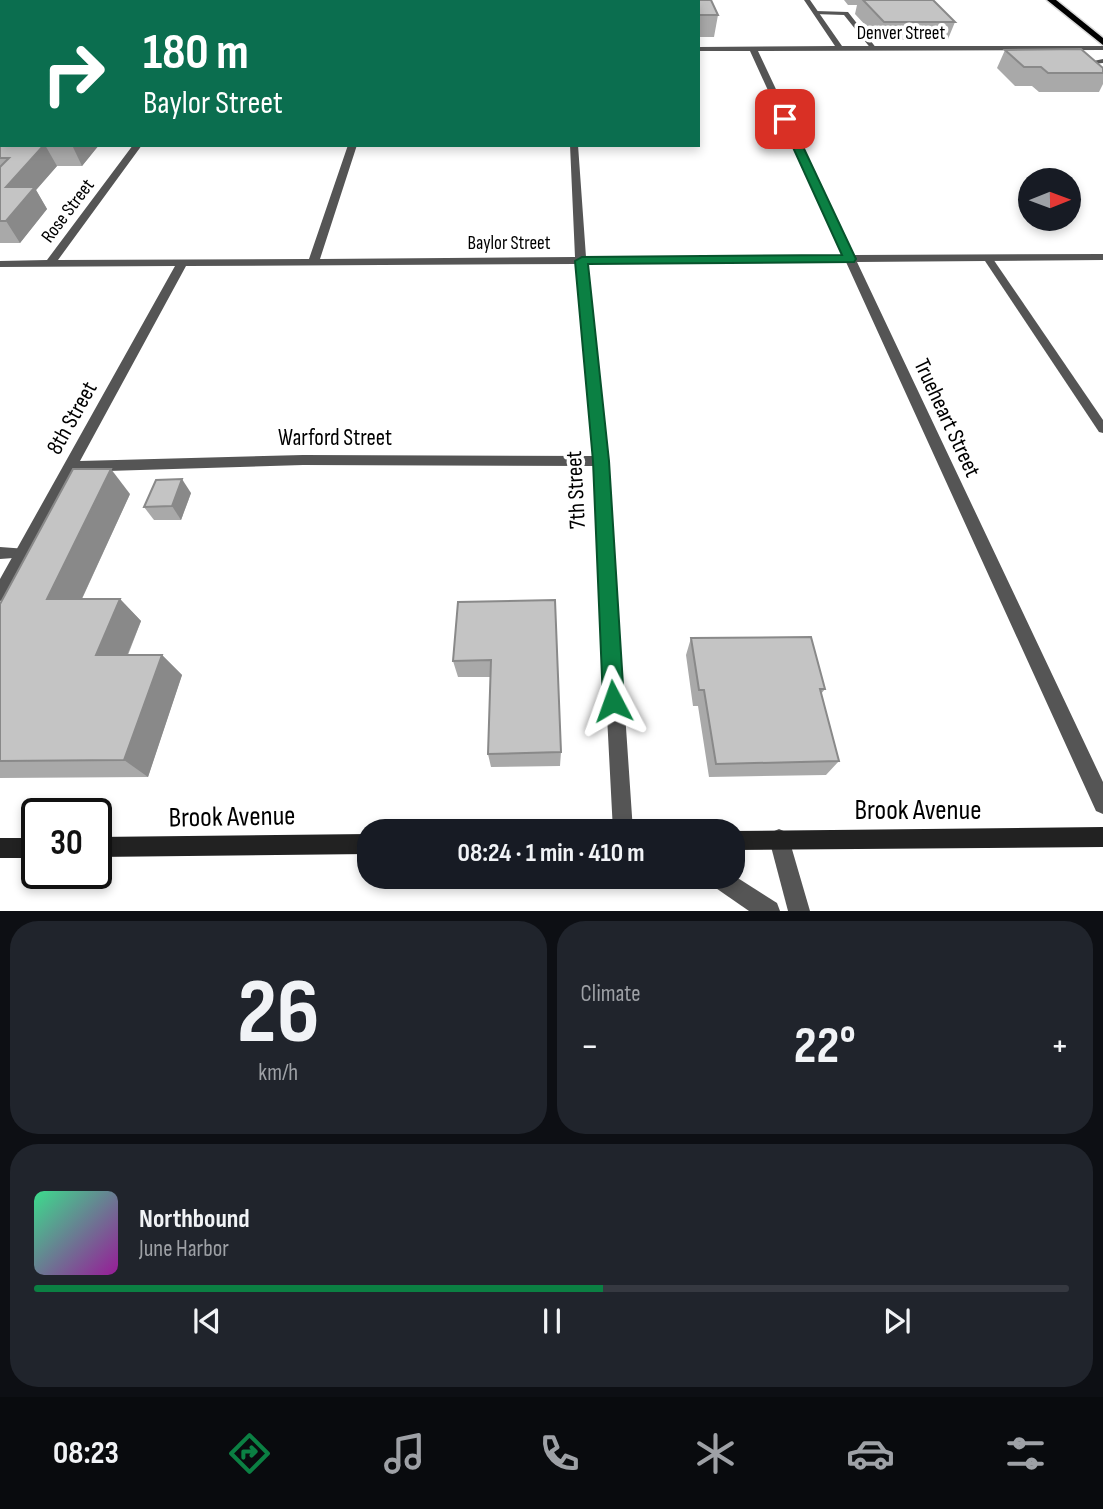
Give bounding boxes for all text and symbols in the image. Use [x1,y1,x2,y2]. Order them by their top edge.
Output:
street label: Denver Street [857,22,945,45]
text: 180 m [143,24,249,83]
icon: right [28,28,119,119]
text: Baylor Street [143,84,283,123]
pin [755,89,815,149]
icon: arrive [766,100,804,138]
north arrow [1018,168,1082,231]
map controls [1018,168,1081,231]
street label: Rose Street [37,174,100,247]
street label: Baylor Street [467,232,551,255]
street label: Trueheart Street [907,354,987,482]
street label: 8th Street [41,377,103,459]
street label: Warford Street [278,424,392,452]
street label: 7th Street [560,450,592,530]
position arrow [576,664,650,738]
street label: Brook Avenue [855,794,981,827]
speed limit sign: 30 [21,798,112,889]
street label: Brook Avenue [168,799,296,835]
text: 08:24 · 1 min · 410 m [458,838,644,869]
text: 26 [237,959,320,1068]
text: Climate [581,980,640,1008]
text: 22° [794,1015,856,1078]
text: − [581,1024,599,1069]
text: + [1050,1024,1069,1069]
text: km/h [258,1059,298,1087]
text: Northbound [139,1204,250,1235]
text: June Harbor [139,1235,229,1263]
icon: previous [188,1302,226,1340]
icon: pause [533,1302,571,1340]
icon: next [878,1302,916,1340]
icon: directions [225,1429,274,1478]
icon: music [380,1429,429,1478]
icon: phone [535,1429,584,1478]
icon: climate [691,1429,740,1478]
icon: car [846,1429,895,1478]
icon: filters [1001,1429,1050,1478]
text: 08:23 [53,1434,119,1473]

